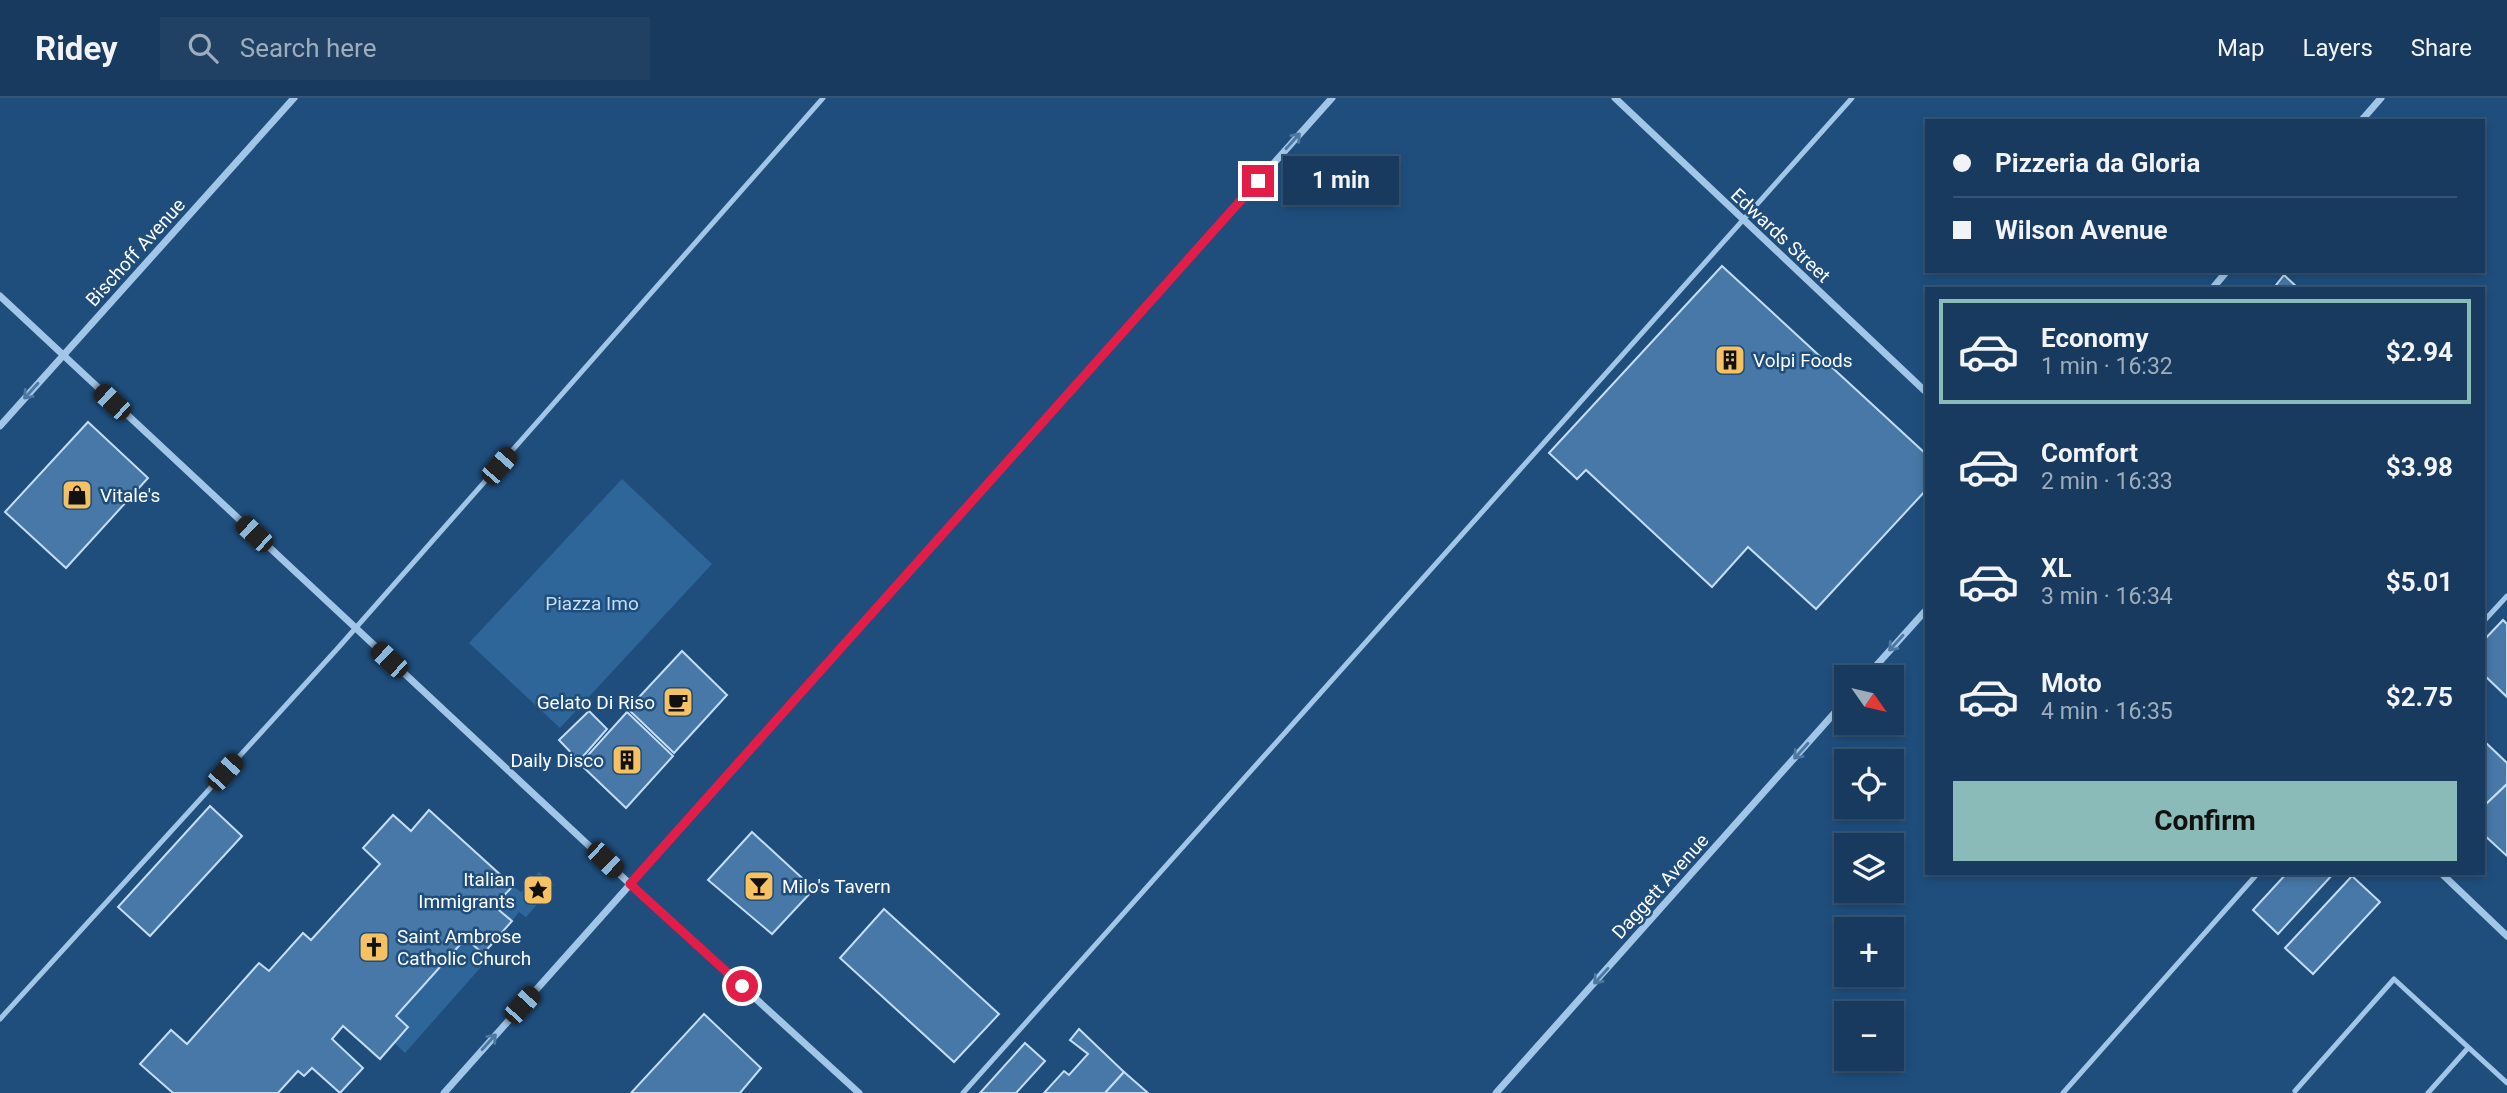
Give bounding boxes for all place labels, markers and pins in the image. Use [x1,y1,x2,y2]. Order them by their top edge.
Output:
building icon: Volpi Foods [1713,343,1747,377]
place label: Volpi Foods [1753,349,1853,372]
shop icon: Vitale's [60,478,94,512]
place label: Vitale's [100,484,160,507]
cafe icon: Gelato Di Riso [661,685,695,719]
place label: Gelato Di Riso [537,691,655,714]
building icon: Daily Disco [610,743,644,777]
place label: Daily Disco [511,749,604,772]
place label: Italian Immigrants [418,868,515,913]
bar icon: Milo's Tavern [742,869,776,903]
place icon: Italian Immigrants [521,873,555,907]
place label: Milo's Tavern [782,875,891,898]
place label: Saint Ambrose Catholic Church [397,925,531,970]
church icon: Saint Ambrose Catholic Church [357,930,391,964]

